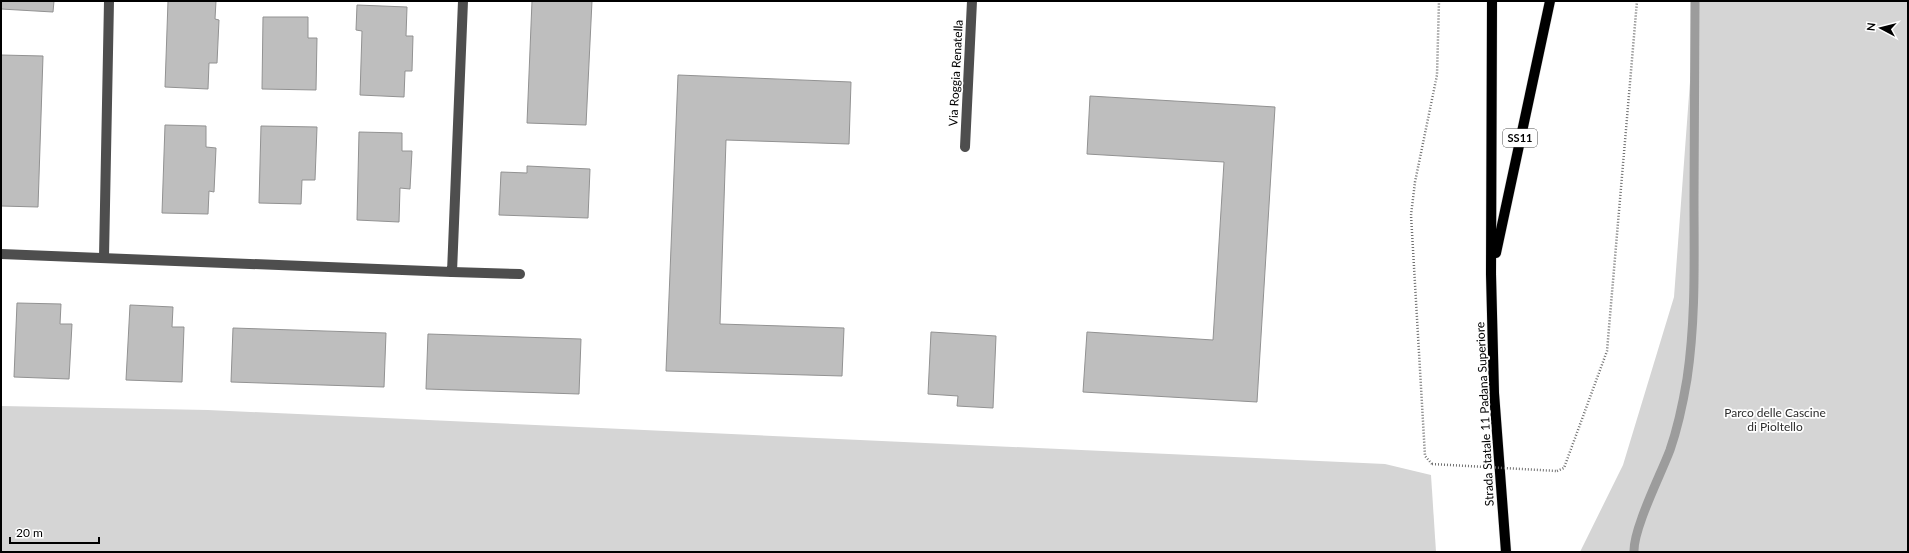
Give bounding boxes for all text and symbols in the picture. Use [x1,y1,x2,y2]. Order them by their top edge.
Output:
north arrow [1861,8,1901,48]
street label: Via Roggia Renatella [945,19,966,127]
text: N [1864,22,1878,32]
road number: SS11 [1503,129,1537,147]
street label: Strada Statale 11 Padana Superiore [1472,322,1497,507]
park label: Parco delle Cascine di Pioltello [1724,405,1826,434]
scale bar [10,519,99,545]
text: 20 m [16,525,43,540]

